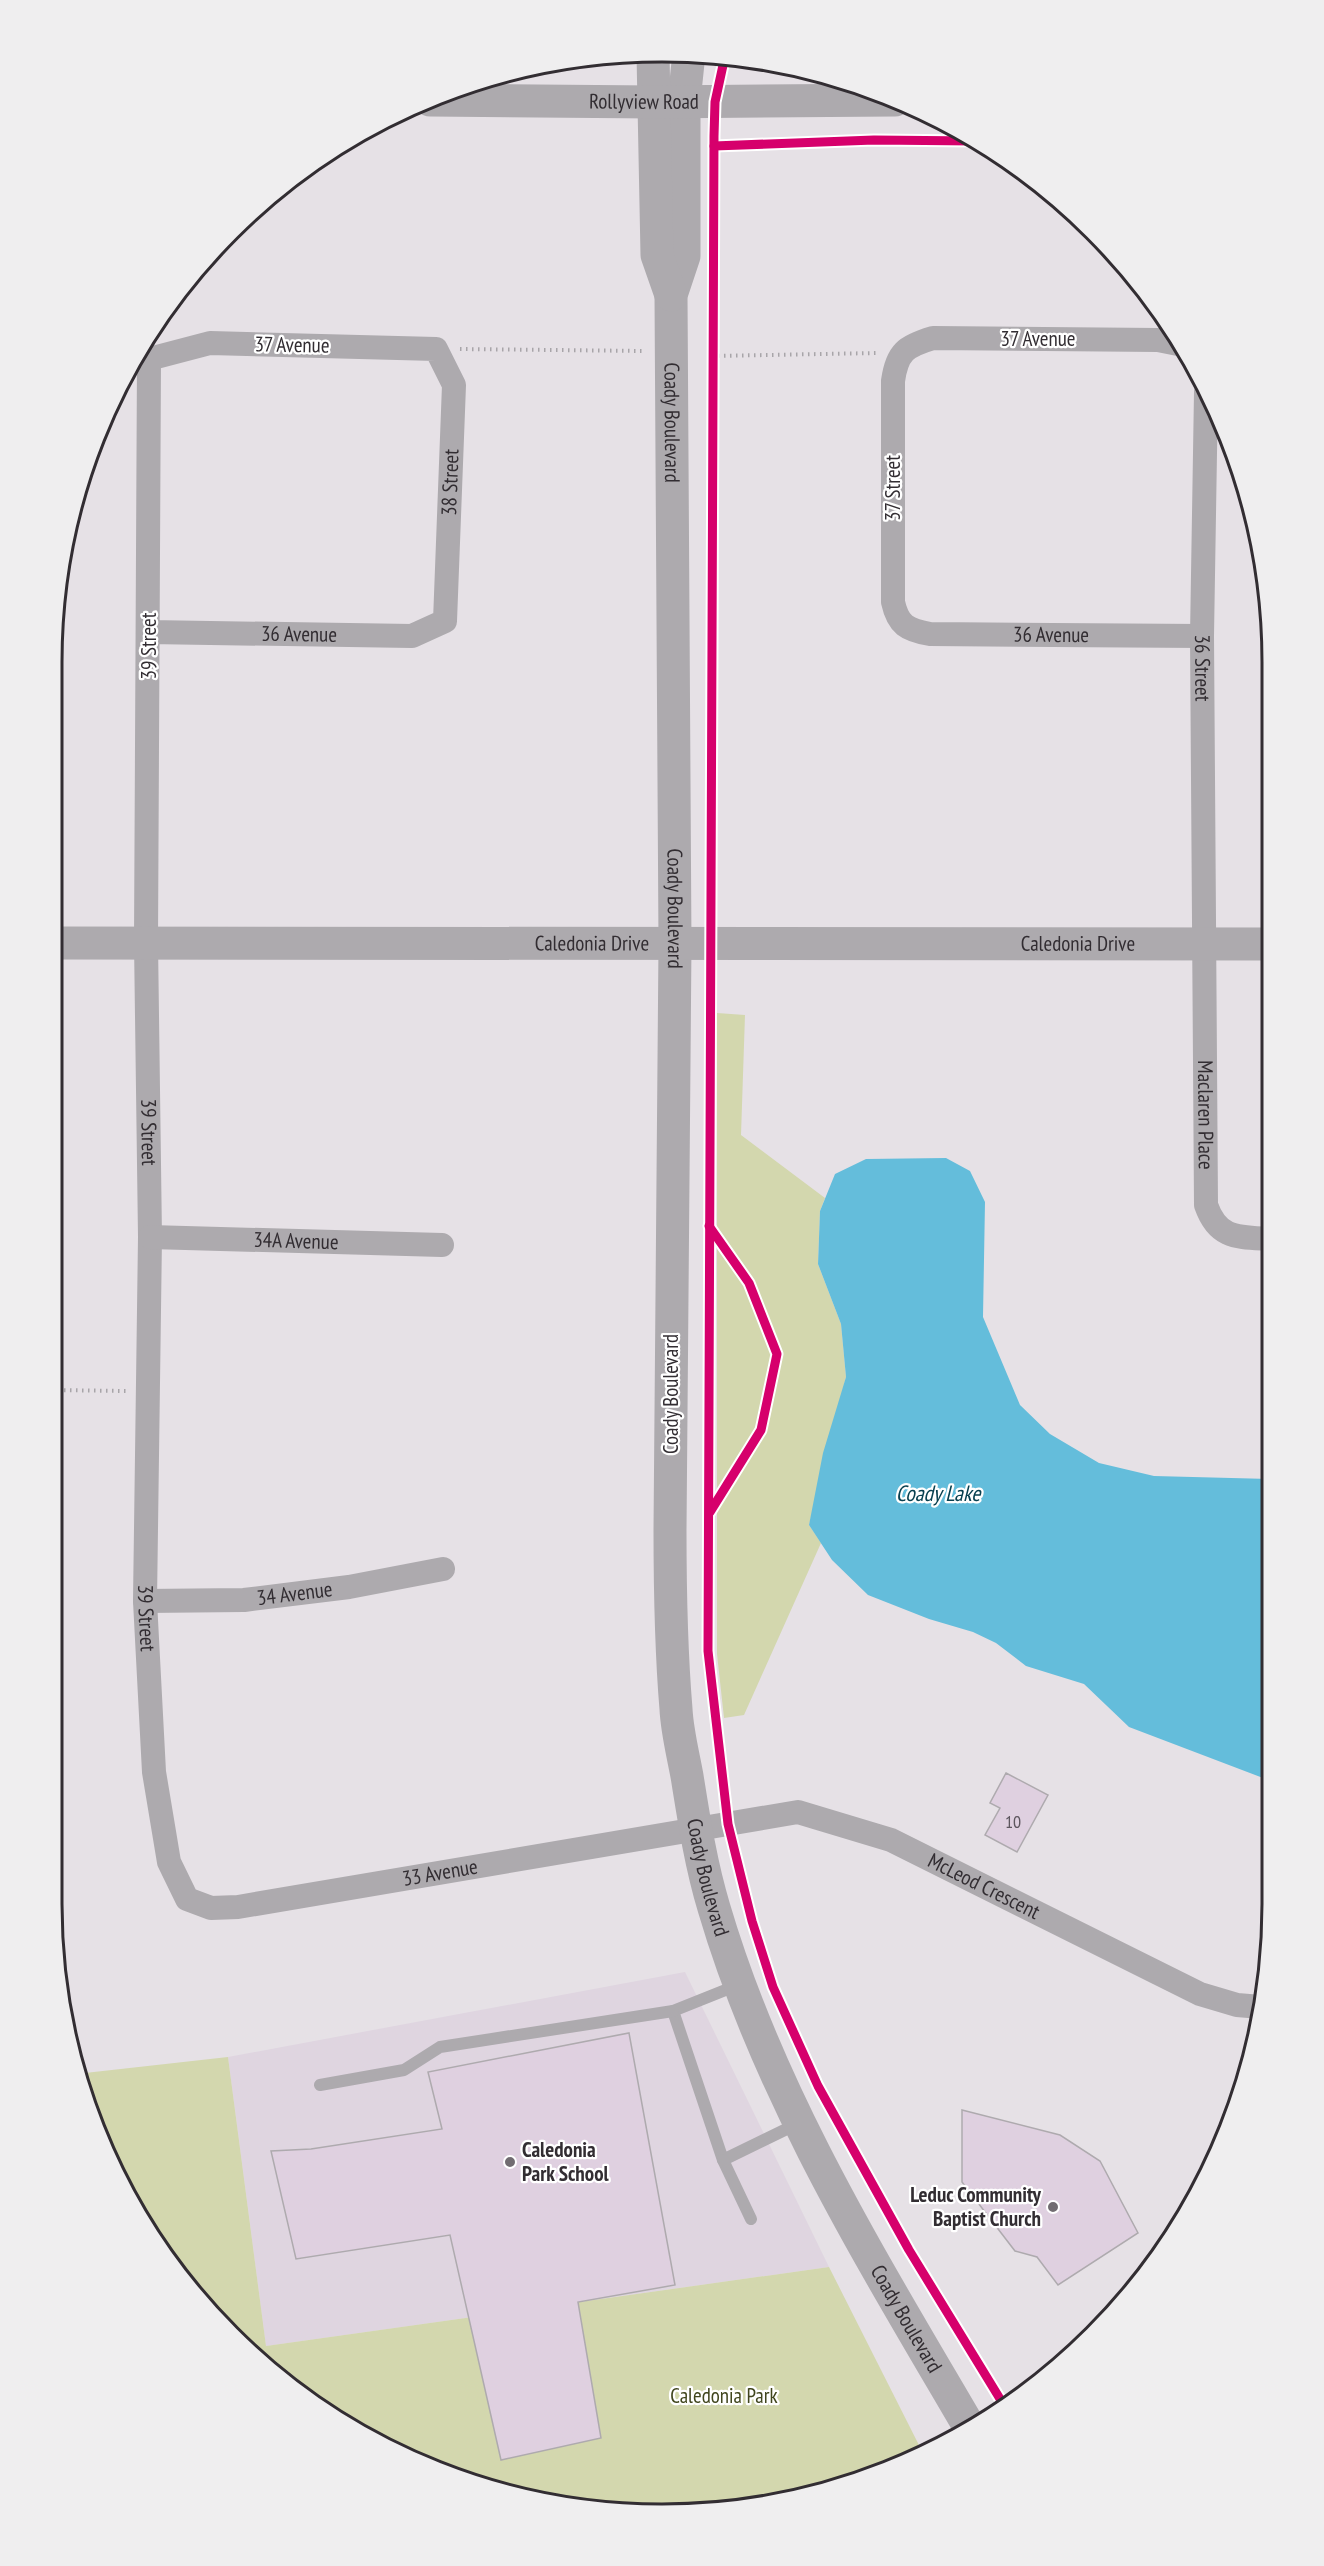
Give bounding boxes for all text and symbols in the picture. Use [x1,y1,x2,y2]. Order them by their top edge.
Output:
street label: Rollyview Road [589,87,699,115]
street label: 37 Avenue [1001,325,1076,352]
street label: 37 Avenue [254,330,330,359]
street label: Coady Boulevard [658,362,686,483]
street label: 38 Street [435,448,465,516]
street label: 37 Street [879,455,906,521]
street label: 39 Street [135,612,162,679]
street label: 36 Avenue [261,620,337,648]
street label: 36 Avenue [1013,621,1089,648]
street label: 36 Street [1189,634,1216,702]
street label: Coady Boulevard [661,848,689,969]
street label: Caledonia Drive [535,929,649,956]
street label: Caledonia Drive [1021,930,1135,957]
street label: Maclaren Place [1192,1060,1220,1170]
street label: 39 Street [135,1098,163,1166]
street label: 34A Avenue [253,1226,339,1255]
street label: Coady Boulevard [657,1334,684,1454]
water label: Coady Lake [896,1479,982,1507]
street label: 34 Avenue [255,1575,334,1611]
street label: 39 Street [132,1584,162,1652]
house number: 10 [1005,1810,1021,1833]
street label: Coady Boulevard [681,1816,736,1939]
street label: McLeod Crescent [924,1847,1045,1925]
street label: 33 Avenue [400,1853,480,1892]
place label: Caledonia Park School [522,2136,609,2187]
marker: Caledonia Park School [503,2155,517,2169]
place label: Leduc Community Baptist Church [910,2181,1042,2232]
marker: Leduc Community Baptist Church [1046,2200,1060,2214]
street label: Coady Boulevard [865,2260,949,2377]
park label: Caledonia Park [670,2382,778,2409]

